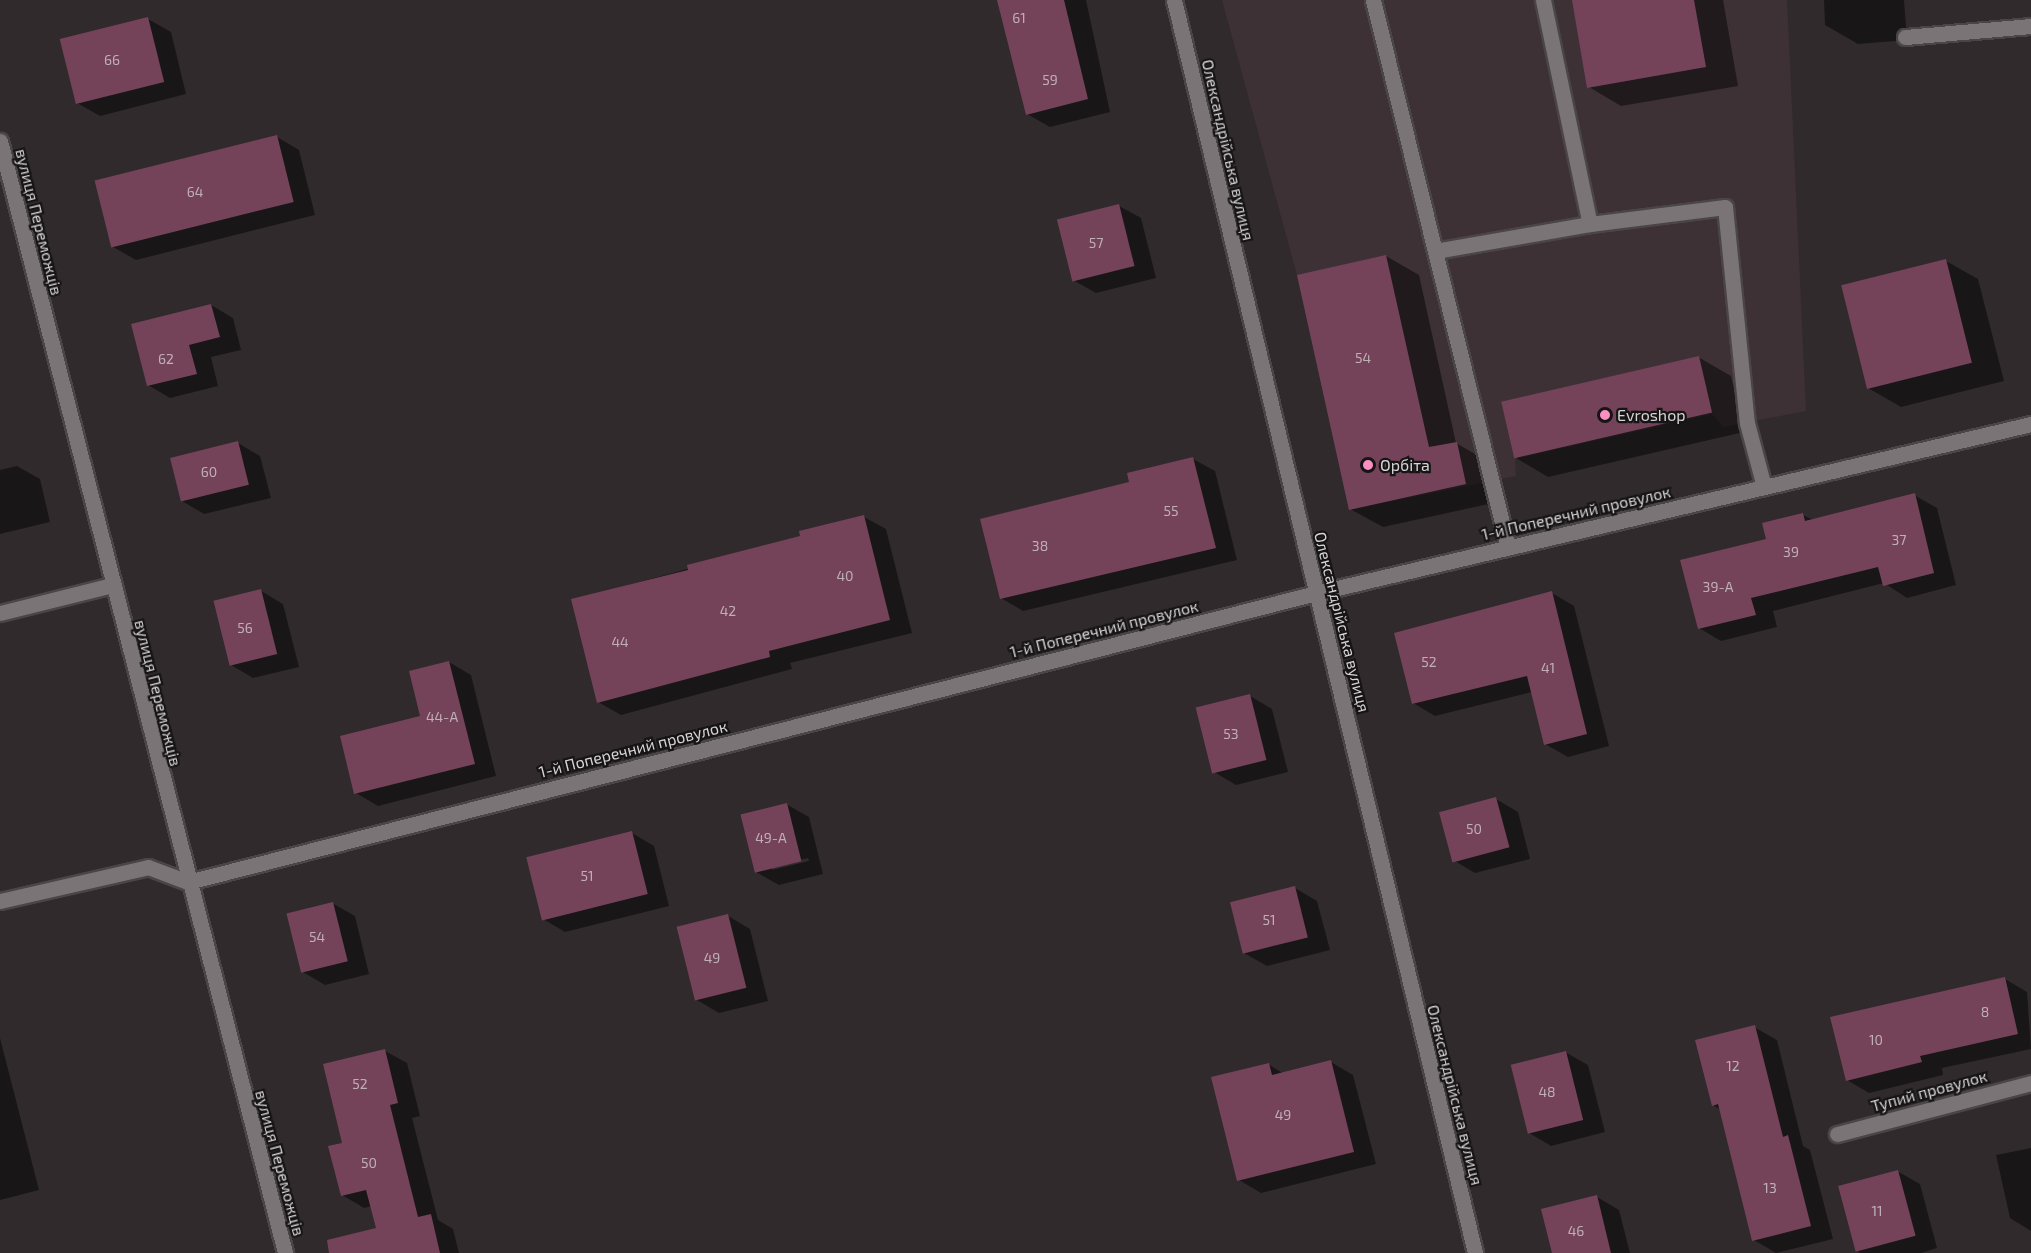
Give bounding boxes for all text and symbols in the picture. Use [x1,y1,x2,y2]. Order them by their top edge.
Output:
house number: 61 [1012,10,1026,26]
house number: 66 [104,52,120,68]
street label: Олександрійська вулиця [1198,58,1258,242]
house number: 59 [1042,72,1058,88]
street label: вулиця Переможців [12,147,66,297]
house number: 64 [187,184,203,200]
house number: 57 [1089,235,1103,251]
house number: 54 [1355,350,1371,366]
house number: 62 [158,351,174,367]
place label: Evroshop [1617,405,1686,425]
marker: Evroshop [1598,408,1612,422]
place label: Орбіта [1380,455,1430,475]
marker: Орбіта [1361,458,1375,472]
house number: 60 [201,464,217,480]
street label: 1-й Поперечний провулок [1480,482,1672,544]
house number: 55 [1163,503,1179,519]
street label: Олександрійська вулиця [1310,530,1374,714]
house number: 37 [1892,532,1906,548]
house number: 38 [1032,538,1048,554]
house number: 39 [1783,544,1799,560]
house number: 40 [836,568,854,584]
house number: 39-А [1703,579,1733,595]
street label: 1-й Поперечний провулок [1008,596,1200,662]
house number: 42 [720,603,736,619]
street label: вулиця Переможців [131,618,185,768]
house number: 56 [237,620,253,636]
house number: 44 [611,634,629,650]
house number: 52 [1421,654,1437,670]
house number: 41 [1541,660,1555,676]
house number: 44-А [426,709,458,725]
street label: 1-й Поперечний провулок [537,716,729,782]
house number: 53 [1223,726,1239,742]
house number: 50 [1466,821,1482,837]
house number: 49-А [755,830,787,846]
house number: 51 [580,868,594,884]
house number: 51 [1262,912,1276,928]
house number: 54 [309,929,325,945]
house number: 49 [704,950,720,966]
street label: Олександрійська вулиця [1423,1003,1487,1187]
house number: 8 [1981,1004,1989,1020]
house number: 10 [1869,1032,1883,1048]
house number: 12 [1726,1058,1740,1074]
street label: Тупий провулок [1869,1066,1989,1116]
house number: 52 [352,1076,368,1092]
house number: 48 [1538,1084,1556,1100]
street label: вулиця Переможців [251,1088,309,1238]
house number: 49 [1275,1107,1291,1123]
house number: 50 [361,1155,377,1171]
house number: 13 [1763,1180,1777,1196]
house number: 11 [1871,1203,1883,1219]
house number: 46 [1568,1223,1584,1239]

